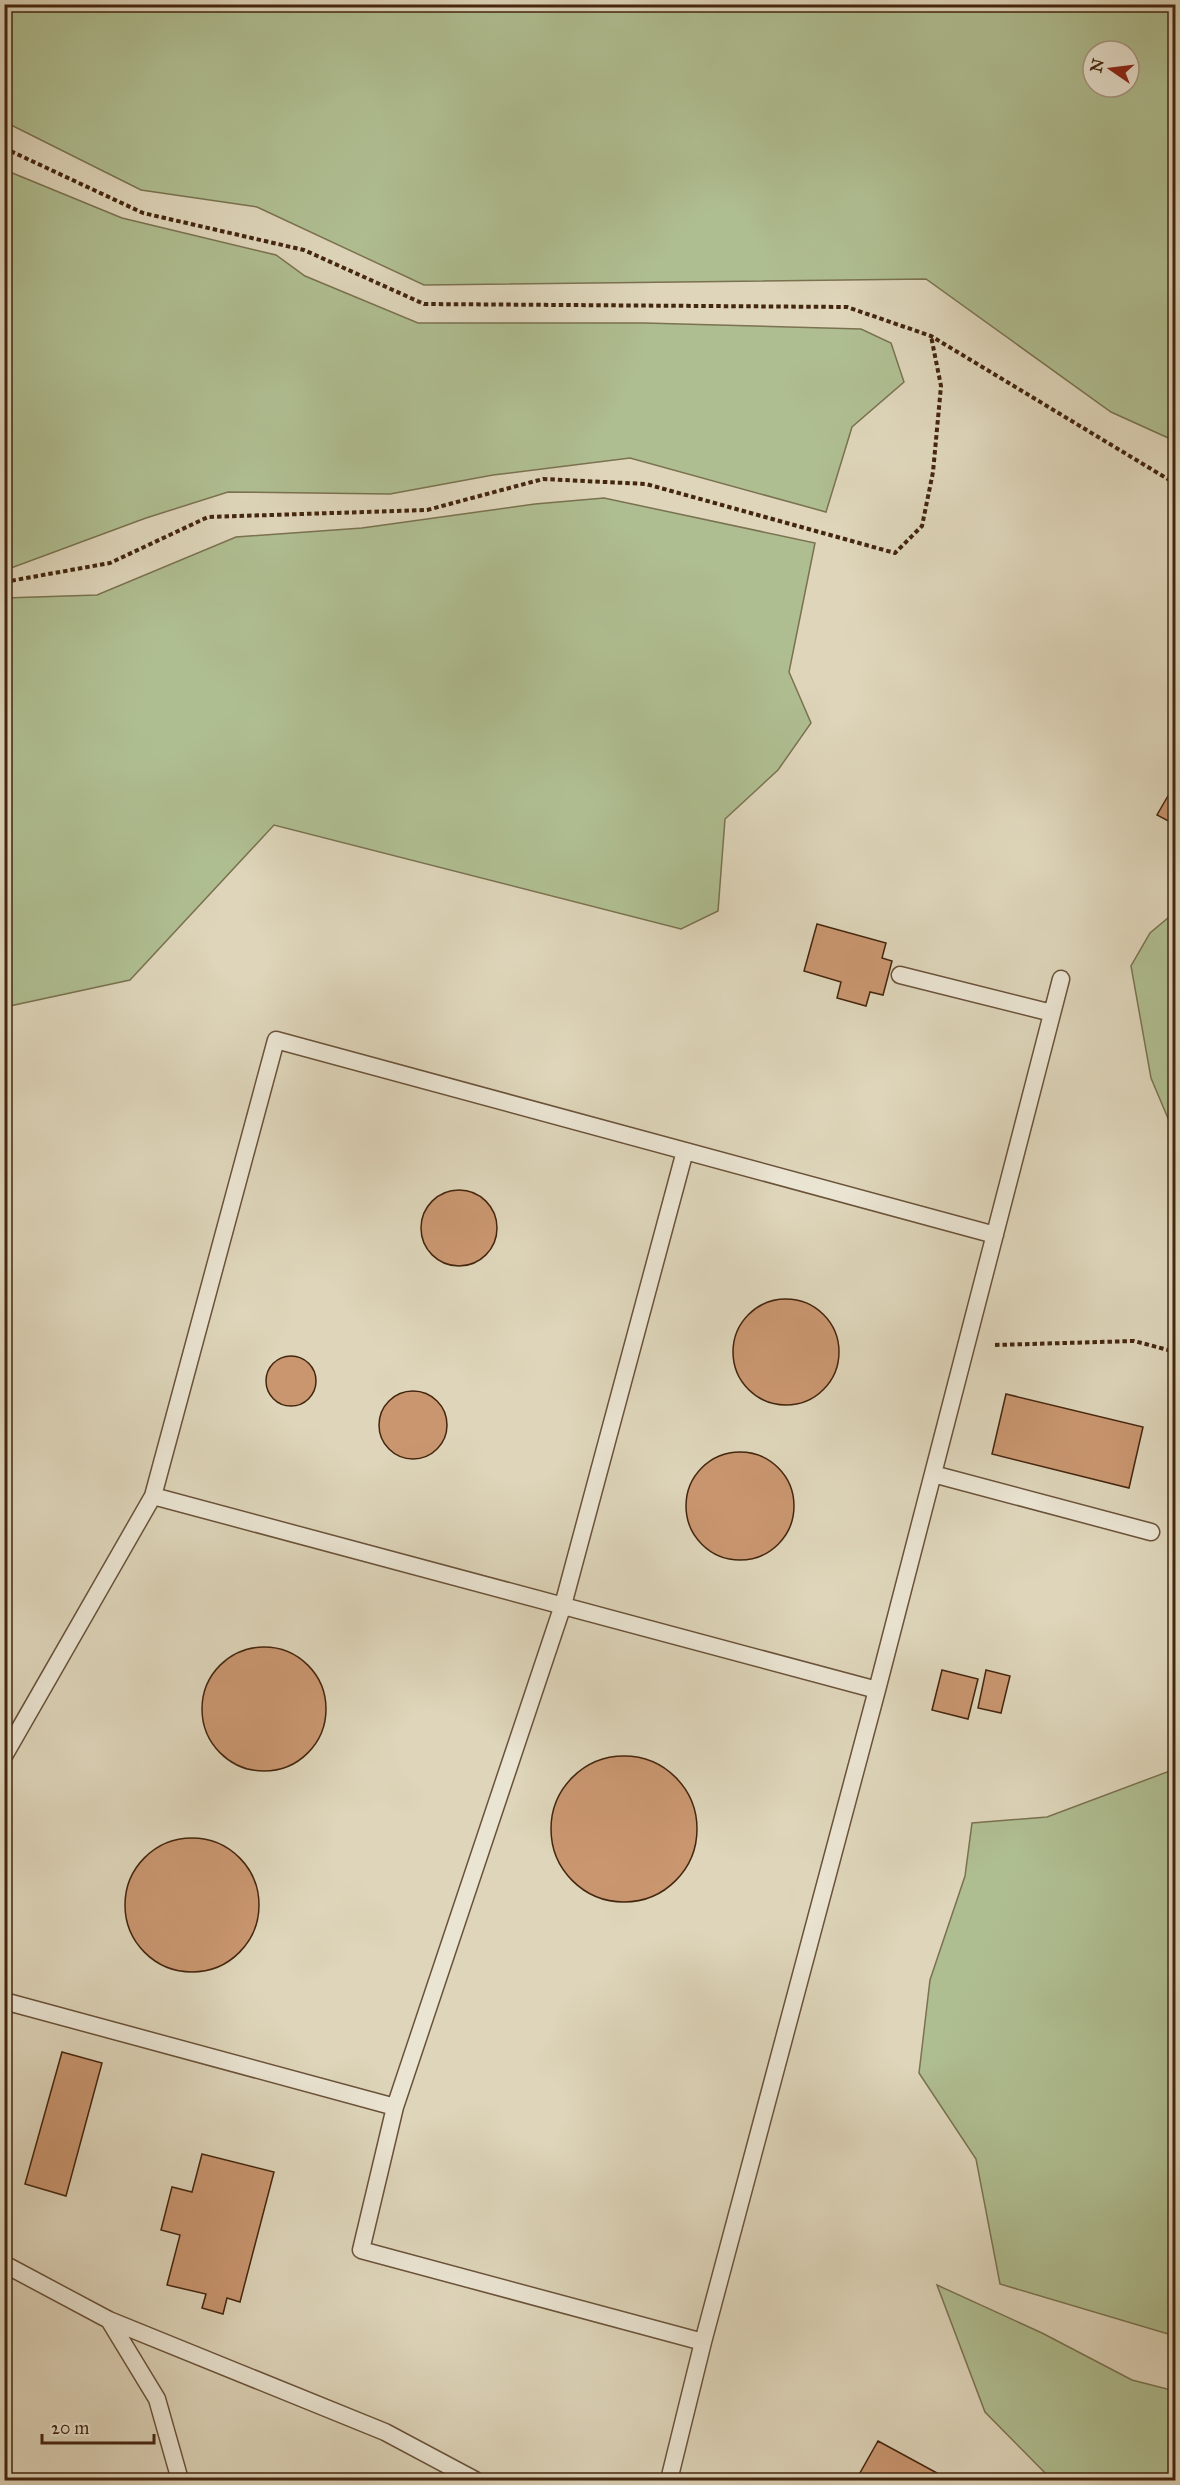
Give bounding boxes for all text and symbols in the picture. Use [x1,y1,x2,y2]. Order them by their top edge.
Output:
north arrow [1081,39,1141,99]
text: N [1086,56,1108,74]
scale bar [42,2407,154,2445]
text: 20 m [51,2417,89,2439]

